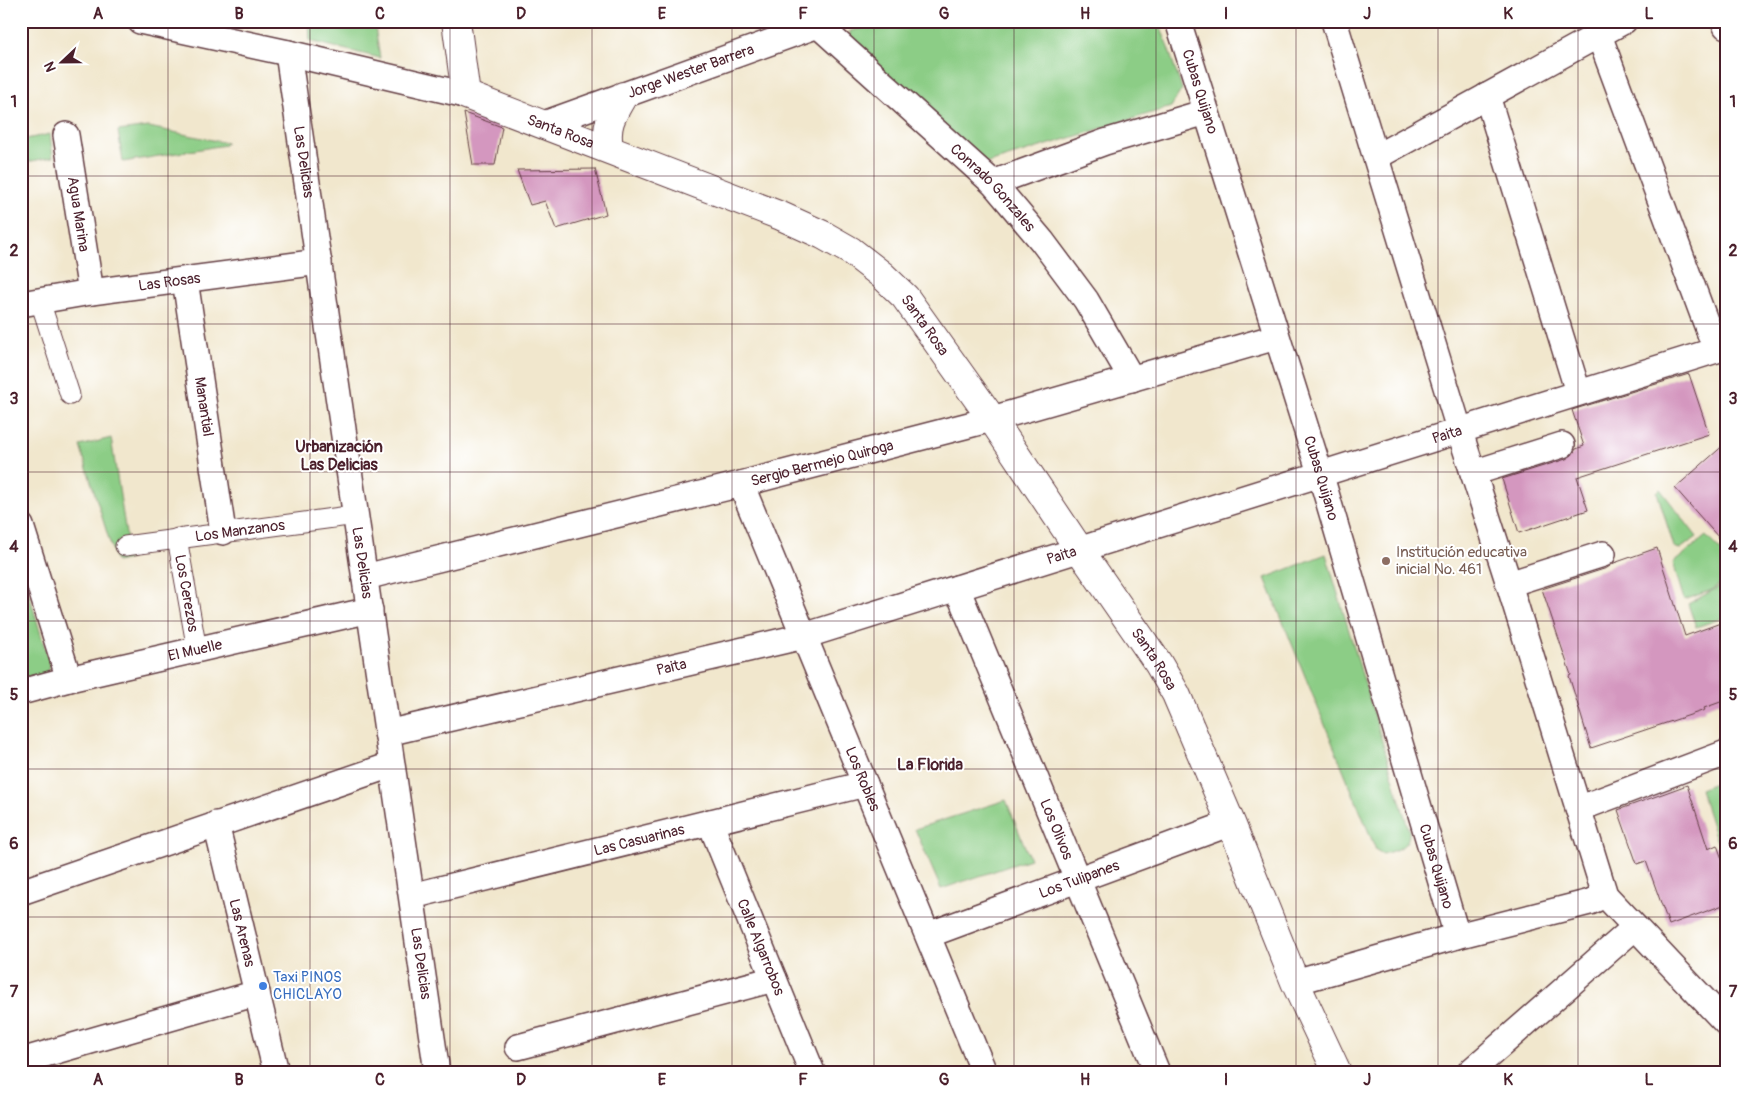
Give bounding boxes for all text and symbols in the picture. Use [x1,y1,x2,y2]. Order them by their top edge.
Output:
text: A [93,4,104,24]
text: B [234,4,244,24]
text: C [375,4,385,24]
text: D [516,4,526,24]
text: E [658,4,667,24]
text: F [798,4,808,24]
text: G [939,4,950,24]
text: H [1080,4,1090,24]
text: I [1224,4,1228,24]
text: J [1363,4,1371,24]
text: K [1503,4,1513,24]
text: L [1644,4,1654,24]
north arrow [38,38,88,88]
street label: Jorge Wester Barrera [625,39,757,103]
street label: Cubas Quijano [1178,47,1222,136]
text: N [41,59,60,74]
text: 1 [11,92,17,112]
text: 1 [1730,92,1736,112]
street label: Santa Rosa [524,110,597,153]
street label: Las Delicias [289,125,319,199]
street label: Conrado Gonzales [946,139,1040,236]
street label: Agua Marina [63,175,94,253]
text: 2 [10,241,19,261]
text: 2 [1729,241,1738,261]
street label: Las Rosas [137,268,202,295]
street label: Santa Rosa [897,291,953,359]
street label: Manantial [190,375,218,438]
text: 3 [10,389,19,409]
text: 3 [1729,389,1738,409]
street label: Paita [1430,421,1464,448]
street label: Cubas Quijano [1299,433,1343,523]
street label: Sergio Bermejo Quiroga [749,435,895,491]
district label: Urbanización Las Delicias [295,437,383,475]
street label: Los Manzanos [194,515,286,546]
street label: Las Delicias [348,525,377,600]
text: 4 [9,537,19,557]
text: 4 [1728,537,1738,557]
street label: Paita [1044,542,1079,569]
place label: Institución educativa inicial No. 461 [1396,543,1527,579]
street label: Los Cerezos [171,553,203,634]
marker: Institución educativa inicial No. 461 [1380,555,1392,567]
street label: Santa Rosa [1127,624,1181,693]
street label: El Muelle [166,635,225,666]
street label: Paita [654,654,688,680]
text: 5 [10,685,19,705]
text: 5 [1729,685,1738,705]
street label: Los Robles [841,744,885,814]
district label: La Florida [897,755,963,775]
street label: Los Olivos [1036,796,1078,863]
street label: Las Casuarinas [592,819,687,860]
street label: Cubas Quijano [1415,822,1458,911]
text: 6 [9,834,19,854]
text: 6 [1728,834,1738,854]
street label: Los Tulipanes [1036,856,1122,903]
street label: Calle Algarrobos [733,896,789,998]
street label: Las Arenas [225,897,260,969]
street label: Las Delicias [406,926,436,1001]
place label: Taxi PINOS CHICLAYO [273,968,342,1004]
marker: Taxi PINOS CHICLAYO [257,980,269,992]
text: 7 [10,982,19,1002]
text: 7 [1729,982,1738,1002]
text: A [93,1070,104,1090]
text: B [234,1070,244,1090]
text: C [375,1070,385,1090]
text: D [516,1070,526,1090]
text: E [658,1070,667,1090]
text: F [798,1070,808,1090]
text: G [939,1070,950,1090]
text: H [1080,1070,1090,1090]
text: I [1224,1070,1228,1090]
text: J [1363,1070,1371,1090]
text: K [1503,1070,1513,1090]
text: L [1644,1070,1654,1090]

